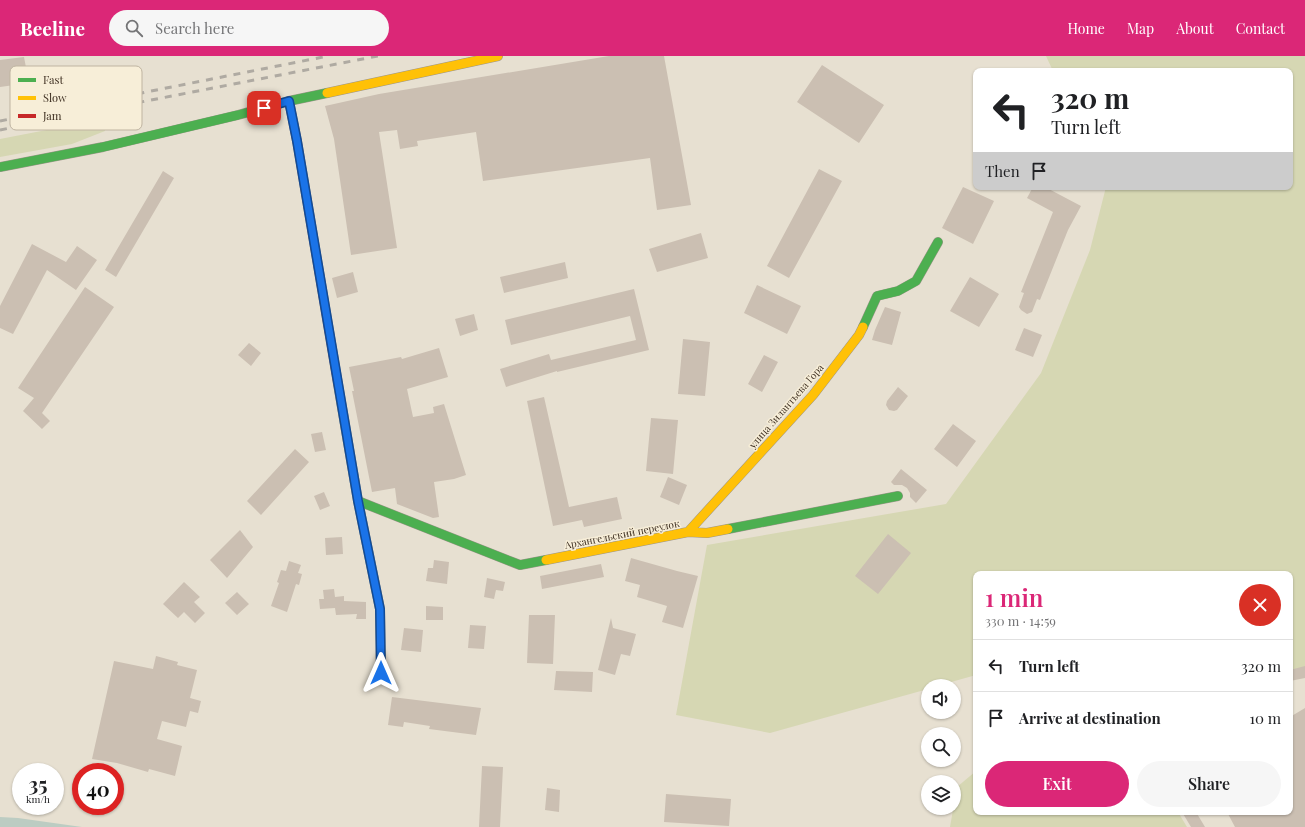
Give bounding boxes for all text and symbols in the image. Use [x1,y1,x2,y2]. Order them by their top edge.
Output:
search box [109,10,389,46]
text: Beeline [20,15,85,41]
icon: search [123,17,145,39]
text: Search here [155,18,234,38]
text: Home [1067,19,1105,38]
text: Map [1127,19,1154,38]
text: About [1176,19,1214,38]
text: Contact [1236,19,1285,38]
legend [10,66,142,130]
text: Fast [43,72,63,87]
text: 320 m [1051,79,1129,116]
icon: left [985,84,1037,136]
text: Slow [43,90,67,105]
pin [247,91,281,125]
icon: arrive [253,97,275,119]
text: Jam [42,108,62,123]
text: Turn left [1051,115,1121,139]
icon: arrive [1028,160,1050,182]
text: Then [985,161,1020,181]
street label: улица Зилантьева Гора [745,361,827,452]
street label: Архангельский переулок [562,516,681,552]
text: 1 min [985,581,1043,613]
button: close [1239,584,1281,626]
text: 330 m · 14:59 [985,612,1056,629]
position arrow [360,652,402,694]
icon: left [985,655,1007,677]
text: Turn left [1019,656,1080,676]
text: 320 m [1241,656,1281,676]
map controls [921,679,961,815]
button: sound [921,679,961,719]
icon: arrive [985,707,1007,729]
text: Arrive at destination [1019,708,1161,728]
text: 10 m [1249,708,1281,728]
button: search [921,727,961,767]
button: Exit [985,761,1129,807]
button: Share [1137,761,1281,807]
speed limit sign: 40 [72,763,124,815]
text: 35 [29,770,47,797]
button: layers [921,775,961,815]
text: km/h [26,792,50,806]

